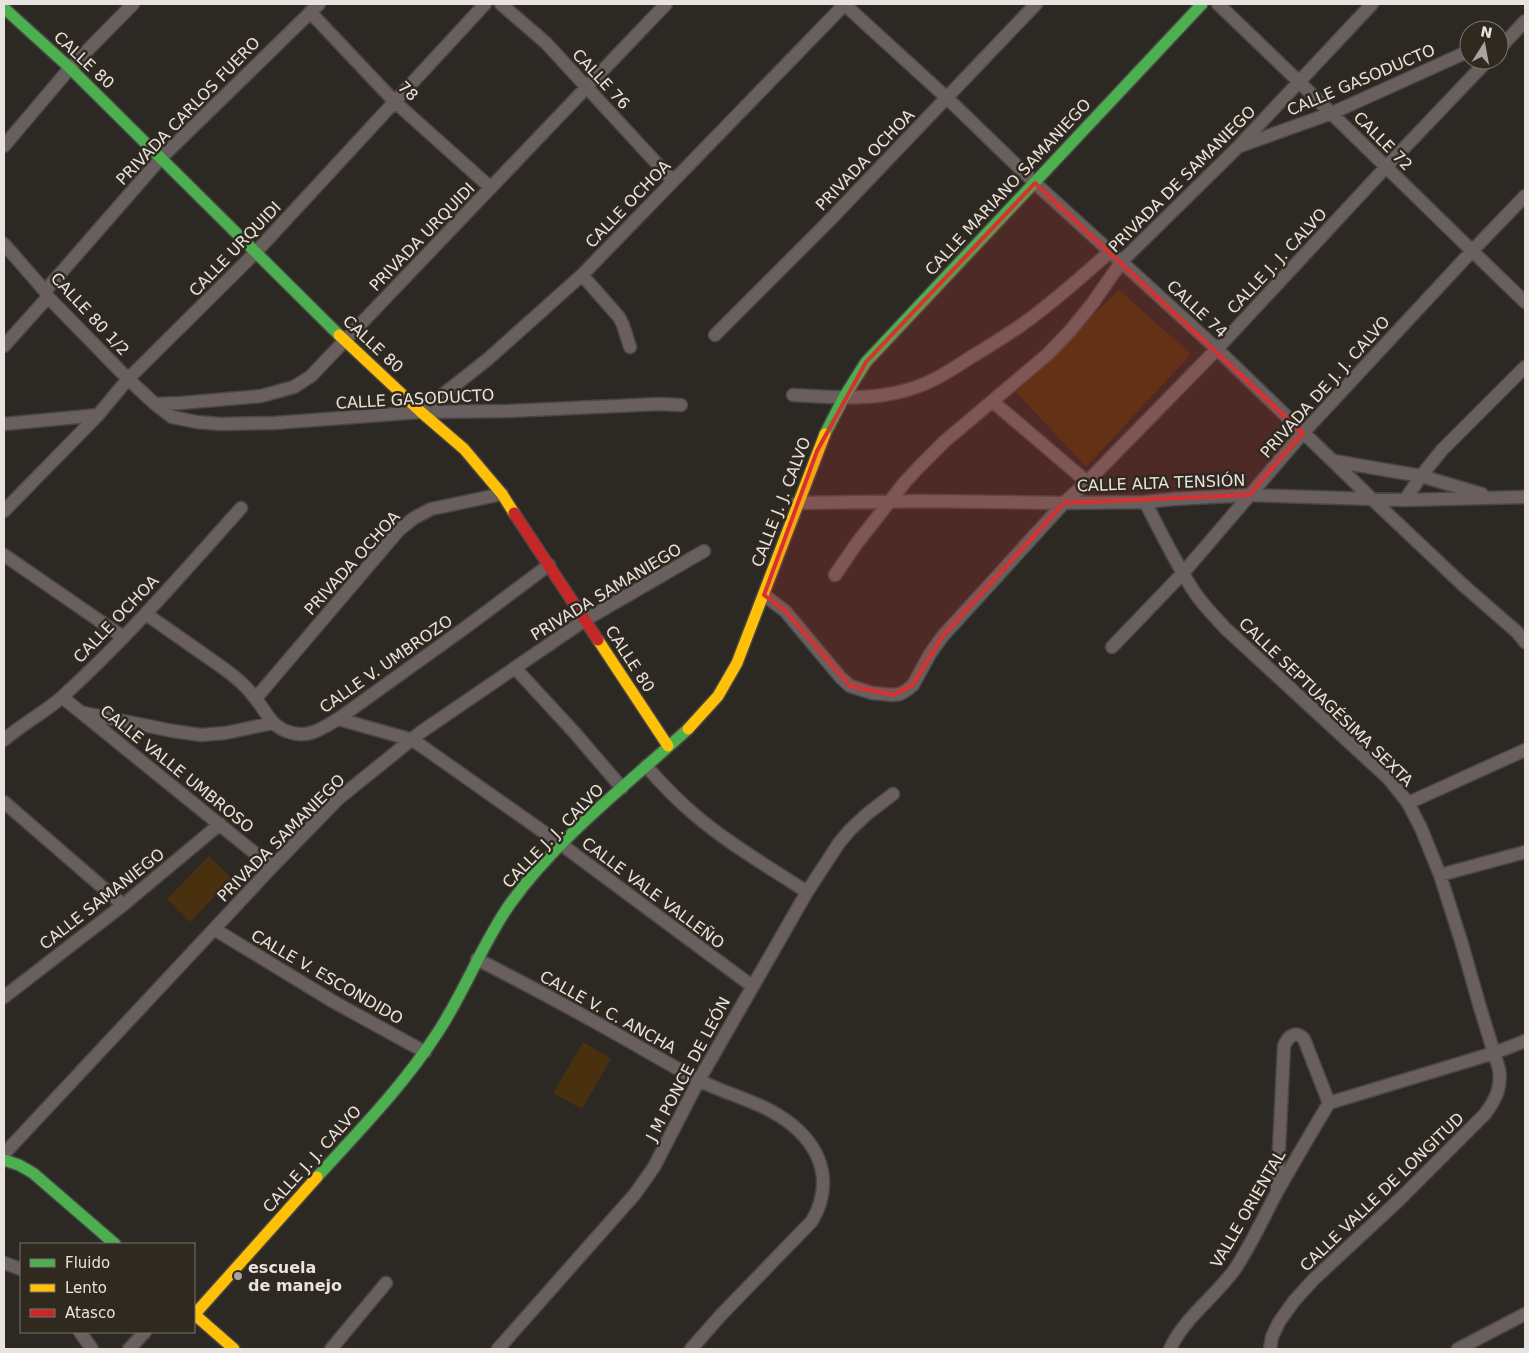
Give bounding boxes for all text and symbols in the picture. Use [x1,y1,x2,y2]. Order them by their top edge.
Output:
north arrow [1459,20,1509,70]
text: N [1479,23,1494,41]
street label: CALLE 80 [50,27,118,93]
street label: PRIVADA CARLOS FUERO [112,33,264,189]
street label: CALLE GASODUCTO [1284,40,1438,120]
street label: CALLE 76 [568,45,634,113]
street label: 78 [394,77,422,105]
street label: CALLE MARIANO SAMANIEGO [921,95,1095,279]
street label: PRIVADA DE SAMANIEGO [1105,102,1259,256]
street label: PRIVADA OCHOA [812,105,918,215]
street label: CALLE 72 [1350,108,1416,174]
street label: CALLE OCHOA [582,156,675,252]
street label: PRIVADA URQUIDI [365,179,479,295]
street label: CALLE URQUIDI [185,198,285,300]
street label: CALLE J. J. CALVO [1223,204,1331,318]
street label: CALLE 80 1/2 [47,269,133,359]
street label: CALLE 74 [1163,276,1231,342]
street label: CALLE 80 [339,311,407,377]
street label: PRIVADA DE J. J. CALVO [1256,312,1394,462]
street label: CALLE GASODUCTO [335,385,495,413]
street label: CALLE J. J. CALVO [748,434,814,570]
street label: CALLE ALTA TENSIÓN [1076,471,1246,495]
street label: PRIVADA OCHOA [300,507,404,619]
street label: PRIVADA SAMANIEGO [527,539,685,645]
street label: CALLE OCHOA [70,571,163,667]
street label: CALLE V. UMBROZO [316,611,456,717]
street label: CALLE SEPTUAGÉSIMA SEXTA [1235,614,1417,790]
street label: CALLE 80 [601,622,659,696]
street label: CALLE VALLE UMBROSO [96,701,258,837]
street label: PRIVADA SAMANIEGO [213,770,349,906]
street label: CALLE J. J. CALVO [498,780,608,892]
street label: CALLE VALE VALLEÑO [578,833,728,953]
street label: CALLE SAMANIEGO [36,844,168,954]
street label: CALLE V. ESCONDIDO [248,926,406,1028]
street label: CALLE V. C. ANCHA [537,967,679,1057]
street label: J M PONCE DE LEÓN [641,994,734,1145]
street label: CALLE J. J. CALVO [259,1102,365,1216]
street label: CALLE VALLE DE LONGITUD [1296,1109,1468,1275]
street label: VALLE ORIENTAL [1207,1147,1289,1271]
legend [20,1243,195,1333]
text: Fluido [65,1254,110,1272]
place label: escuela de manejo [248,1258,342,1295]
marker: escuela de manejo [232,1270,244,1282]
text: Lento [65,1279,107,1297]
text: Atasco [65,1304,115,1322]

